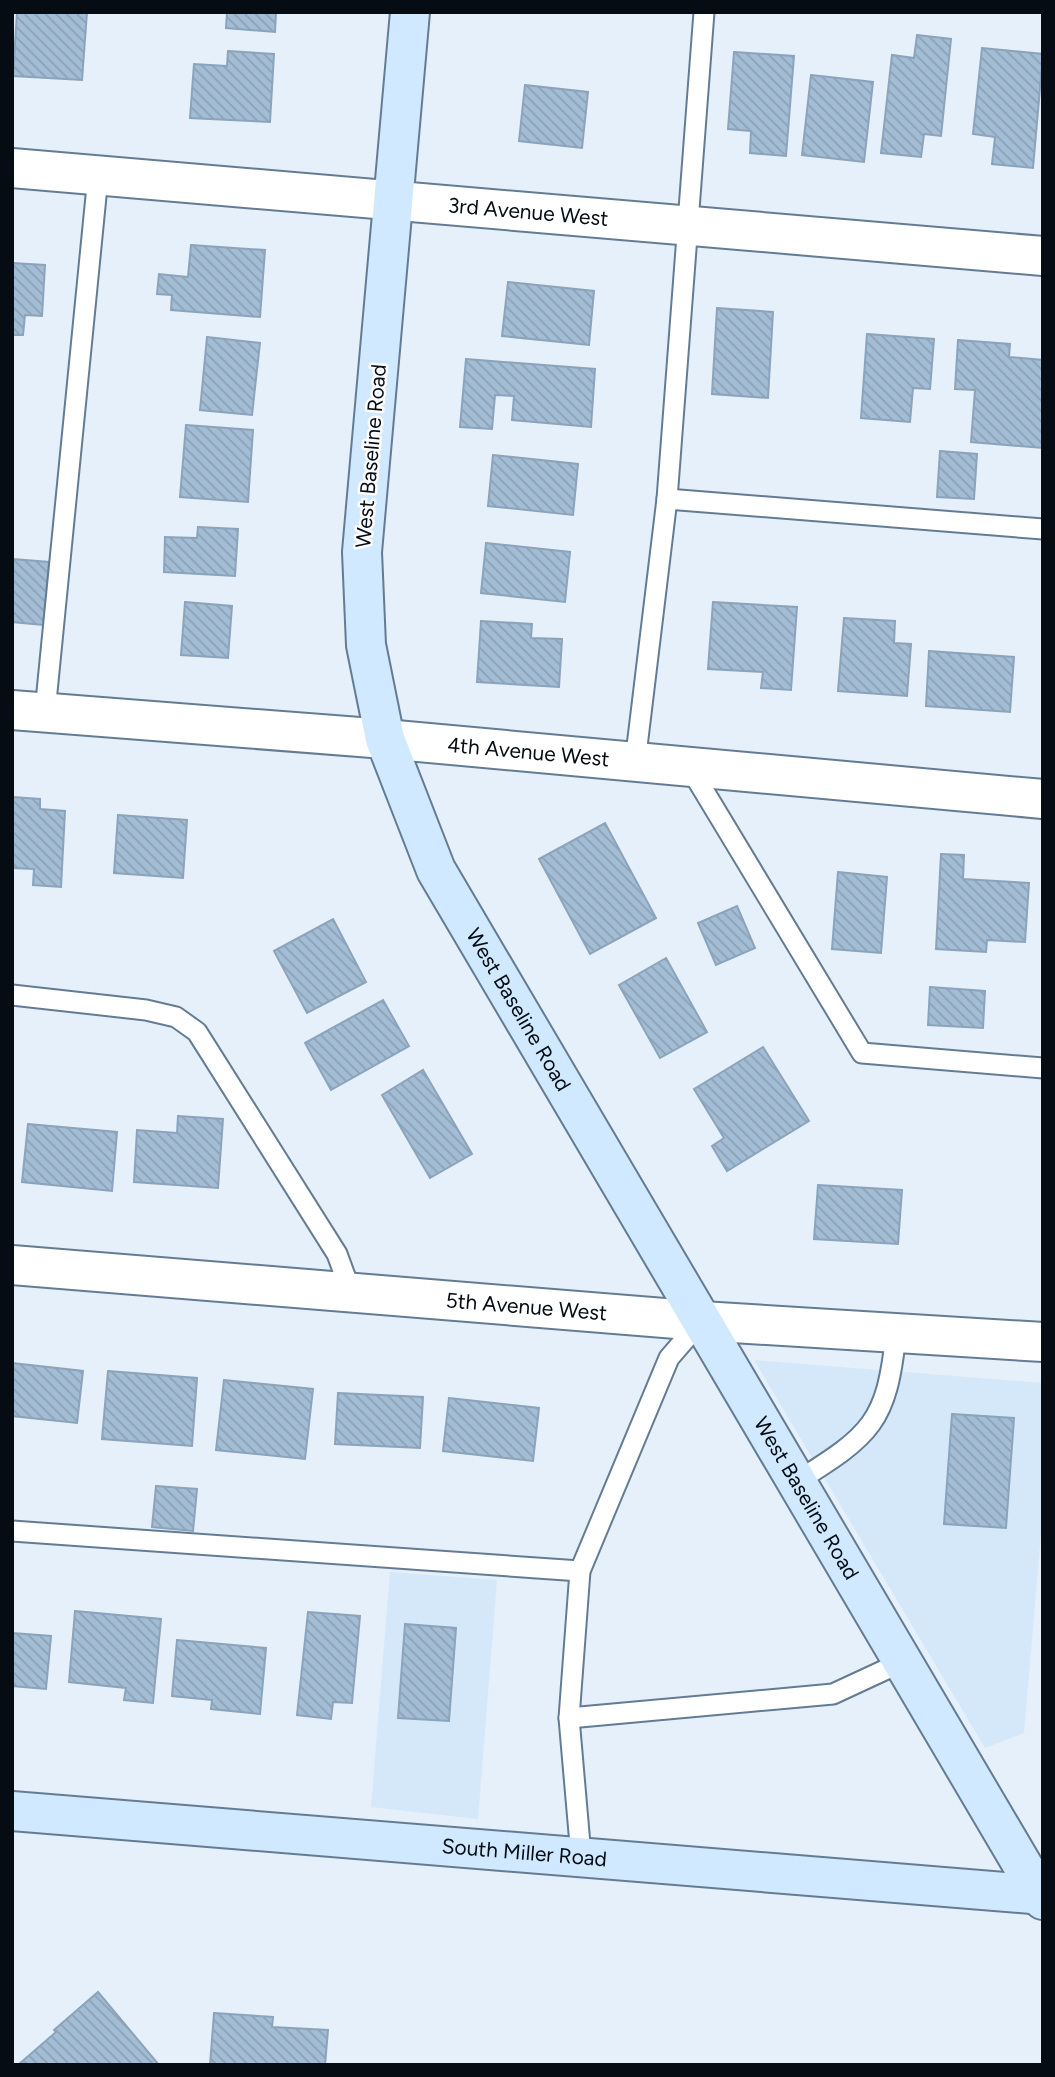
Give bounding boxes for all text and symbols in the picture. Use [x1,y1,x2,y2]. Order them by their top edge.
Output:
street label: 3rd Avenue West [447,192,609,231]
street label: West Baseline Road [350,363,391,549]
street label: 4th Avenue West [446,732,611,771]
street label: West Baseline Road [461,924,577,1096]
street label: 5th Avenue West [445,1287,608,1325]
street label: West Baseline Road [749,1412,864,1584]
street label: South Miller Road [441,1833,608,1871]

